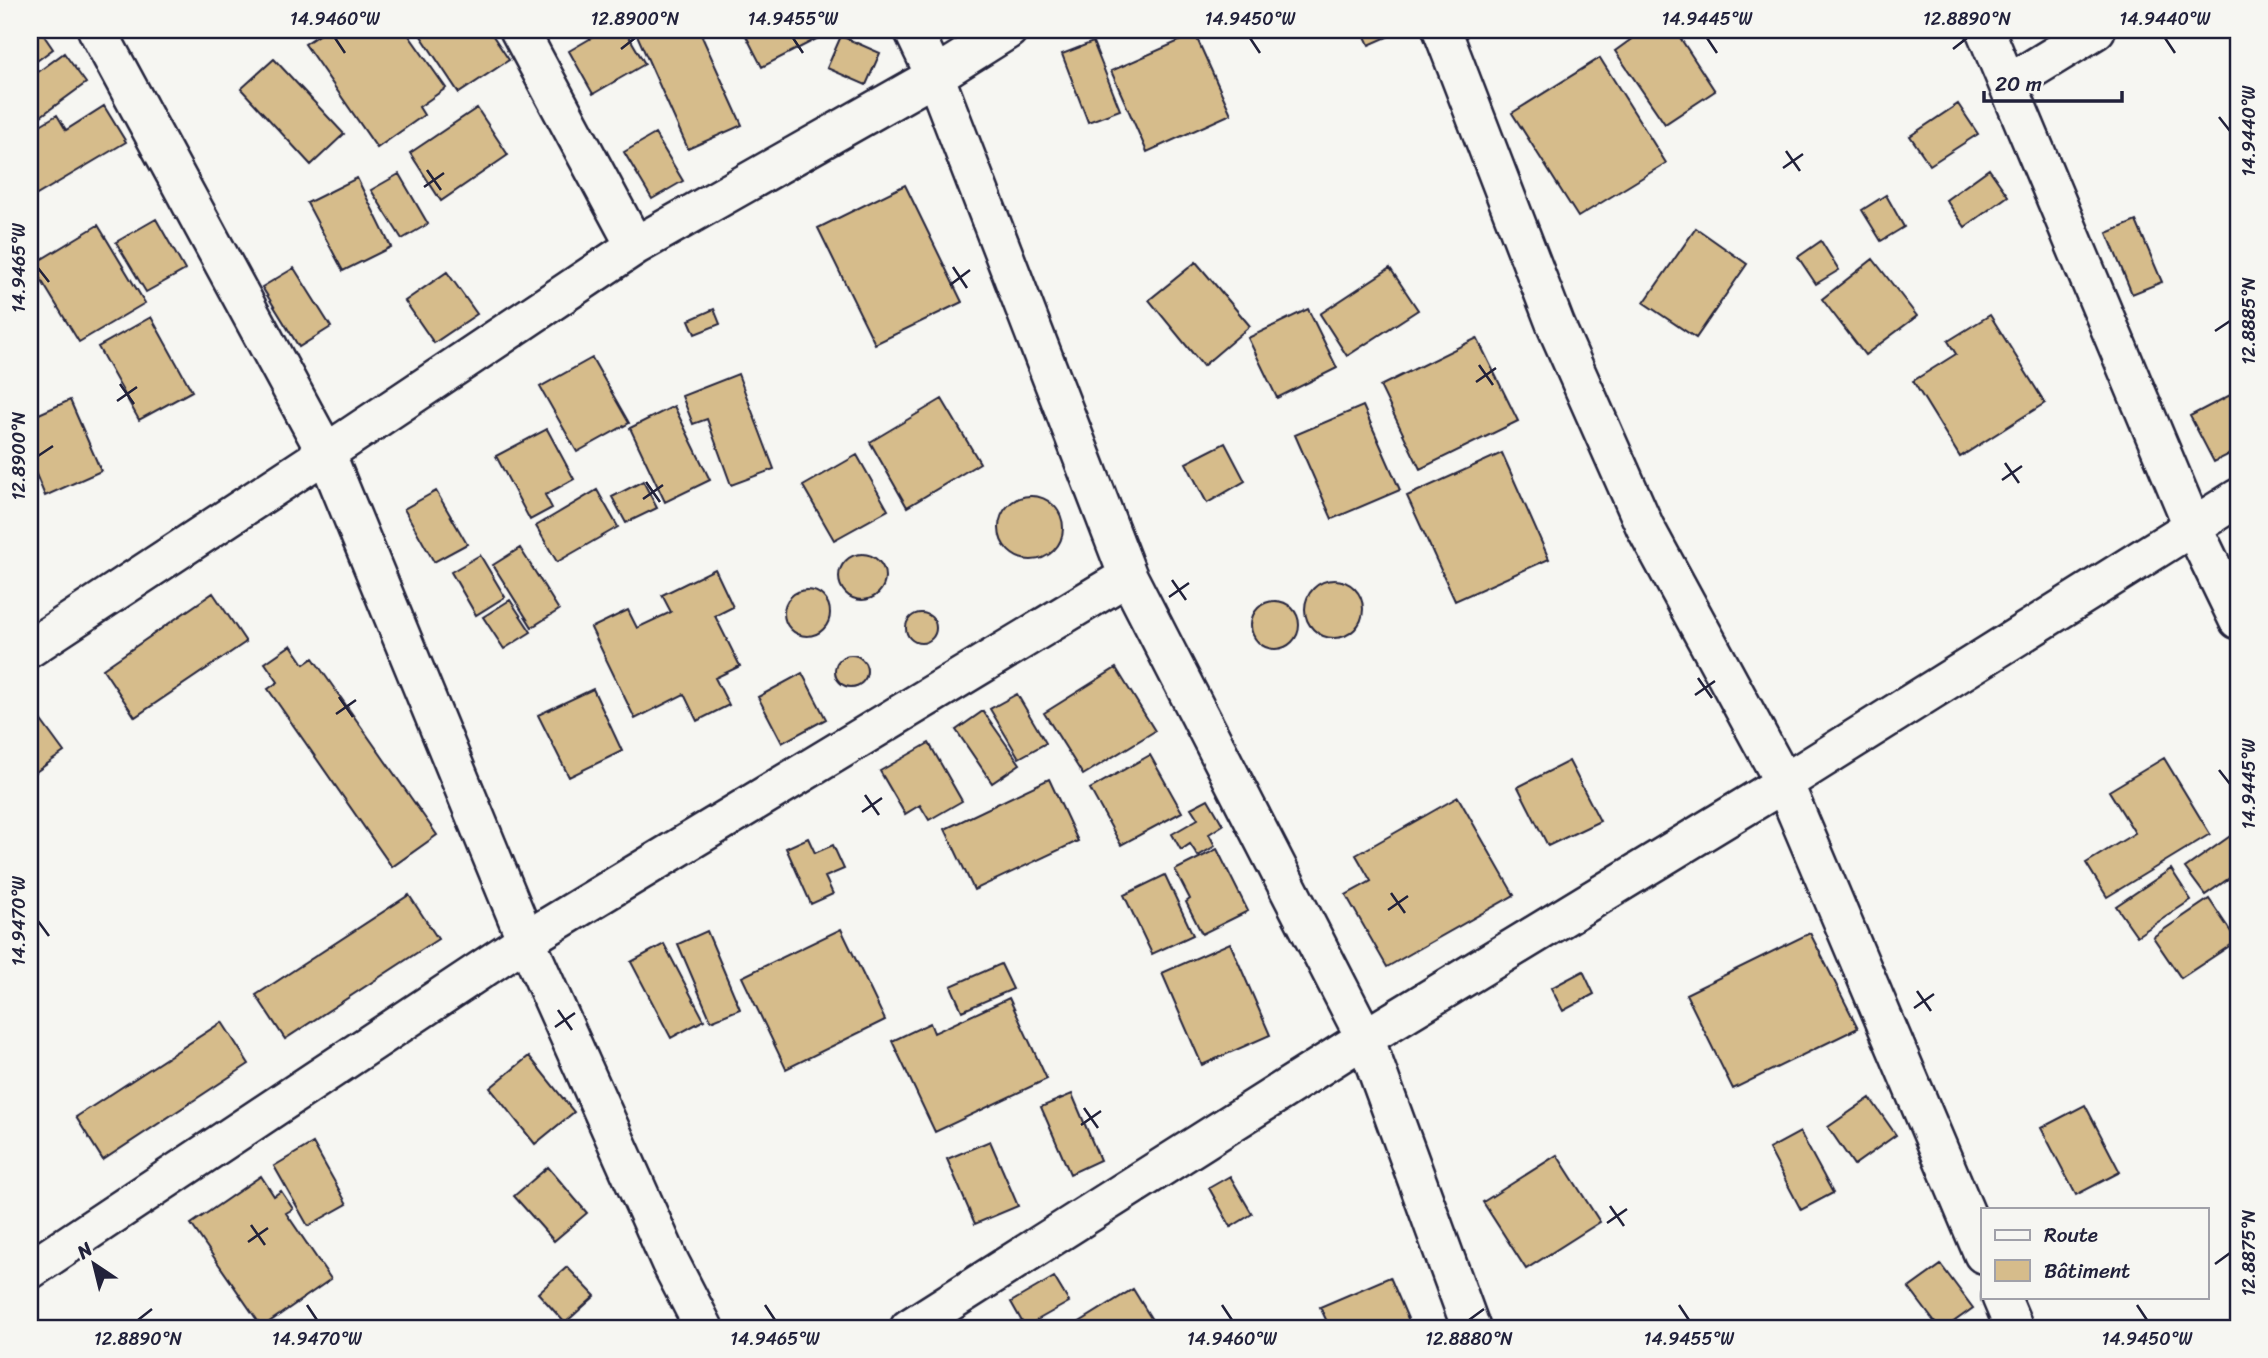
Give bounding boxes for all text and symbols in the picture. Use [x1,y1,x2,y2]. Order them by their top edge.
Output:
text: 14.9460°W [290,3,381,35]
text: 12.8900°N [591,3,680,35]
text: 14.9455°W [748,3,839,35]
text: 14.9450°W [1205,3,1296,35]
text: 14.9445°W [1662,3,1753,35]
text: 12.8890°N [1923,3,2011,35]
text: 14.9440°W [2120,3,2212,35]
scale bar [1984,60,2123,104]
text: 20 m [1995,65,2042,103]
text: 14.9440°W [2233,84,2265,176]
text: 14.9465°W [3,222,35,313]
text: 12.8885°N [2233,277,2265,365]
text: 12.8900°N [3,411,35,500]
text: 14.9445°W [2233,738,2265,829]
text: 14.9470°W [3,875,35,966]
legend [1981,1208,2208,1298]
text: 12.8875°N [2233,1209,2265,1296]
text: Route [2044,1216,2098,1254]
north arrow [60,1228,130,1298]
text: N [69,1233,100,1268]
text: Bâtiment [2044,1252,2130,1290]
text: 12.8890°N [94,1323,182,1355]
text: 14.9470°W [272,1323,363,1355]
text: 14.9465°W [730,1323,821,1355]
text: 14.9460°W [1187,1323,1278,1355]
text: 12.8880°N [1425,1323,1513,1355]
text: 14.9455°W [1644,1323,1735,1355]
text: 14.9450°W [2102,1323,2193,1355]

